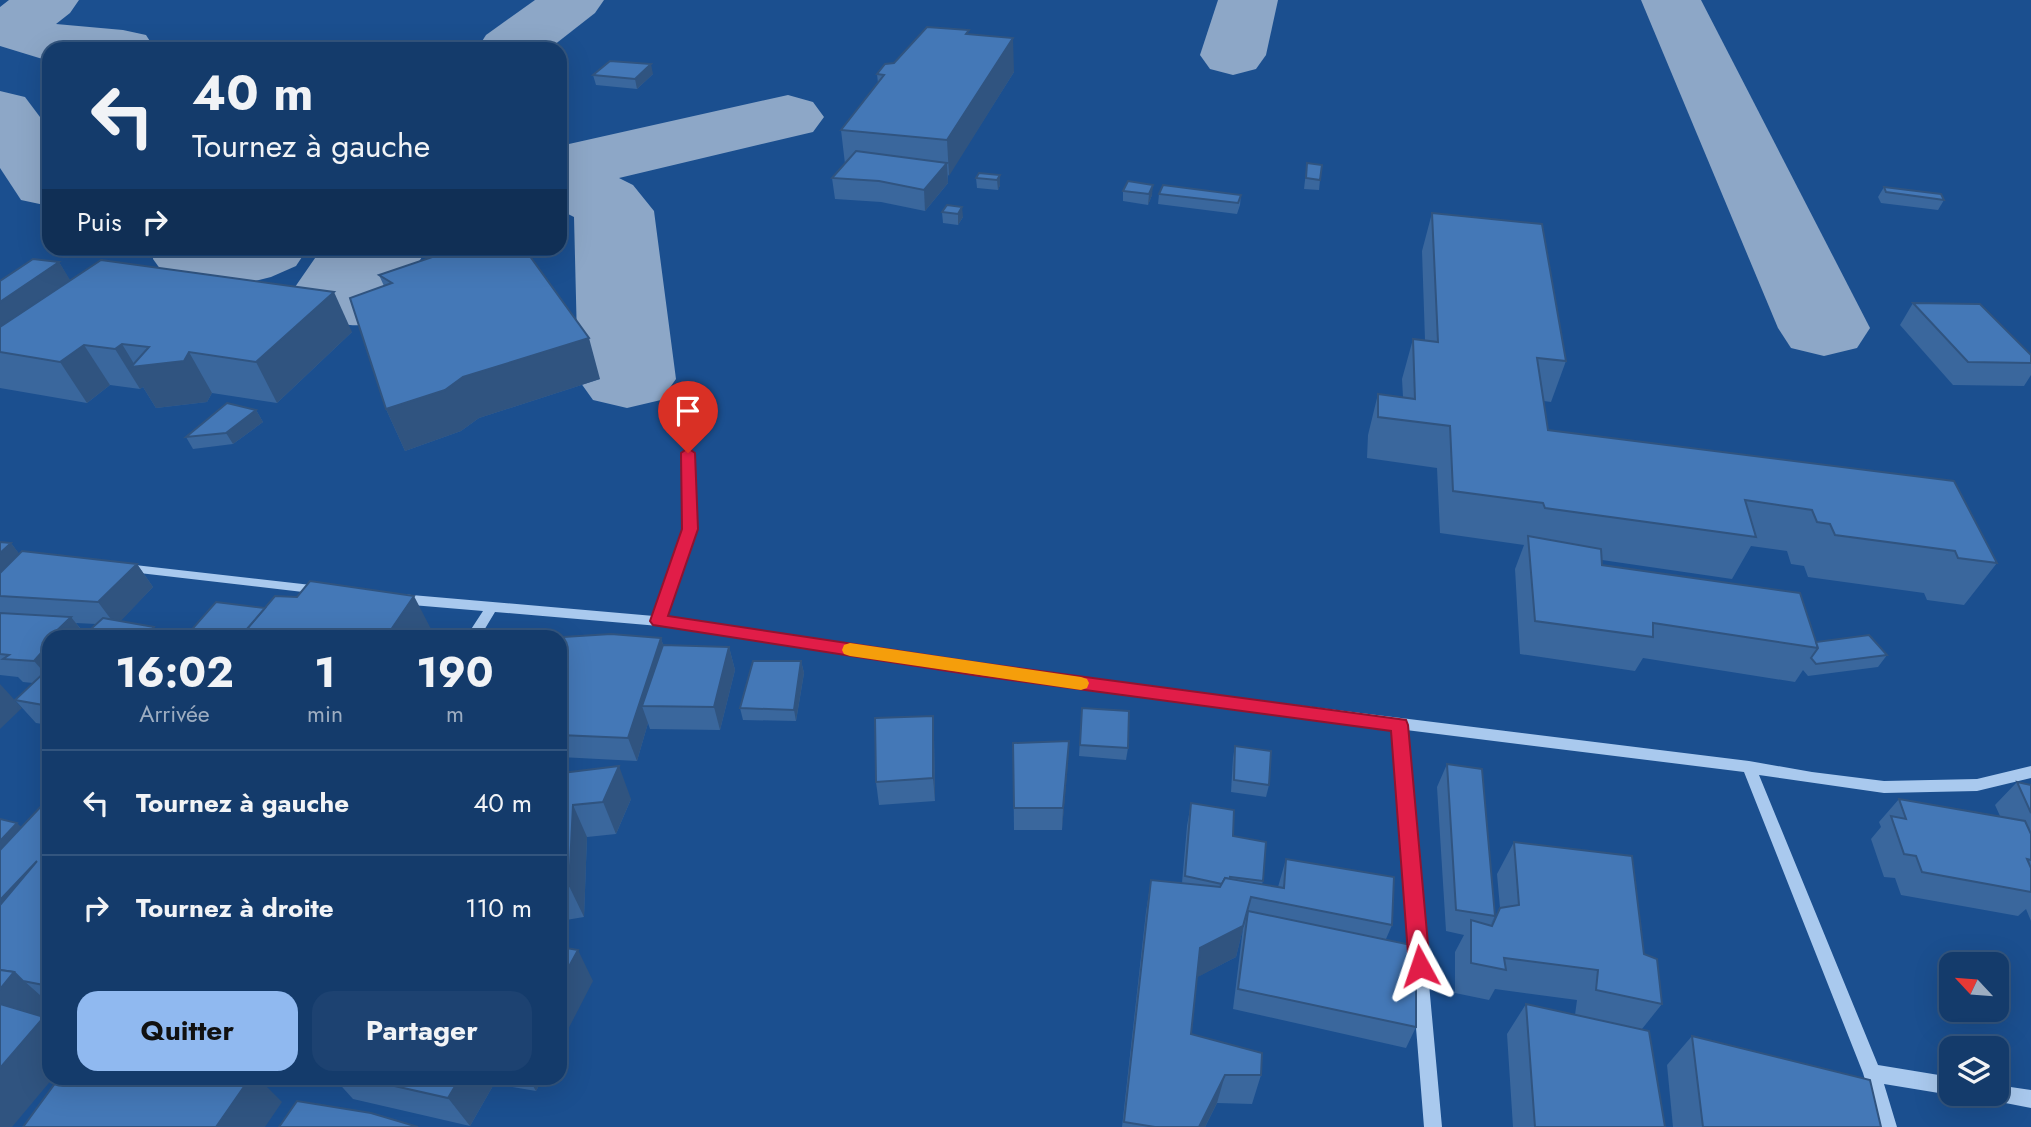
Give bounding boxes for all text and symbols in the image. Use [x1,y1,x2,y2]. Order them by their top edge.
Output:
text: 40 m [192,58,314,128]
icon: left [77,70,168,161]
text: Tournez à gauche [192,123,430,169]
text: Puis [77,203,122,241]
icon: right [136,203,174,241]
pin [658,381,718,453]
icon: arrive [669,392,707,430]
text: 16:02 [115,642,234,703]
text: 1 [314,642,336,703]
text: 190 [416,642,494,703]
text: Arrivée [139,697,210,731]
text: min [307,697,343,731]
text: m [446,697,464,731]
icon: left [77,784,115,822]
text: Tournez à gauche [136,784,349,822]
text: 40 m [473,784,532,822]
icon: right [77,889,115,927]
text: Tournez à droite [136,889,334,927]
text: 110 m [465,889,532,927]
position arrow [1383,929,1457,1003]
north arrow [1939,952,2009,1022]
map controls [1939,952,2009,1106]
button: Quitter [77,991,298,1071]
button: Partager [312,991,532,1071]
button: layers [1939,1036,2009,1106]

